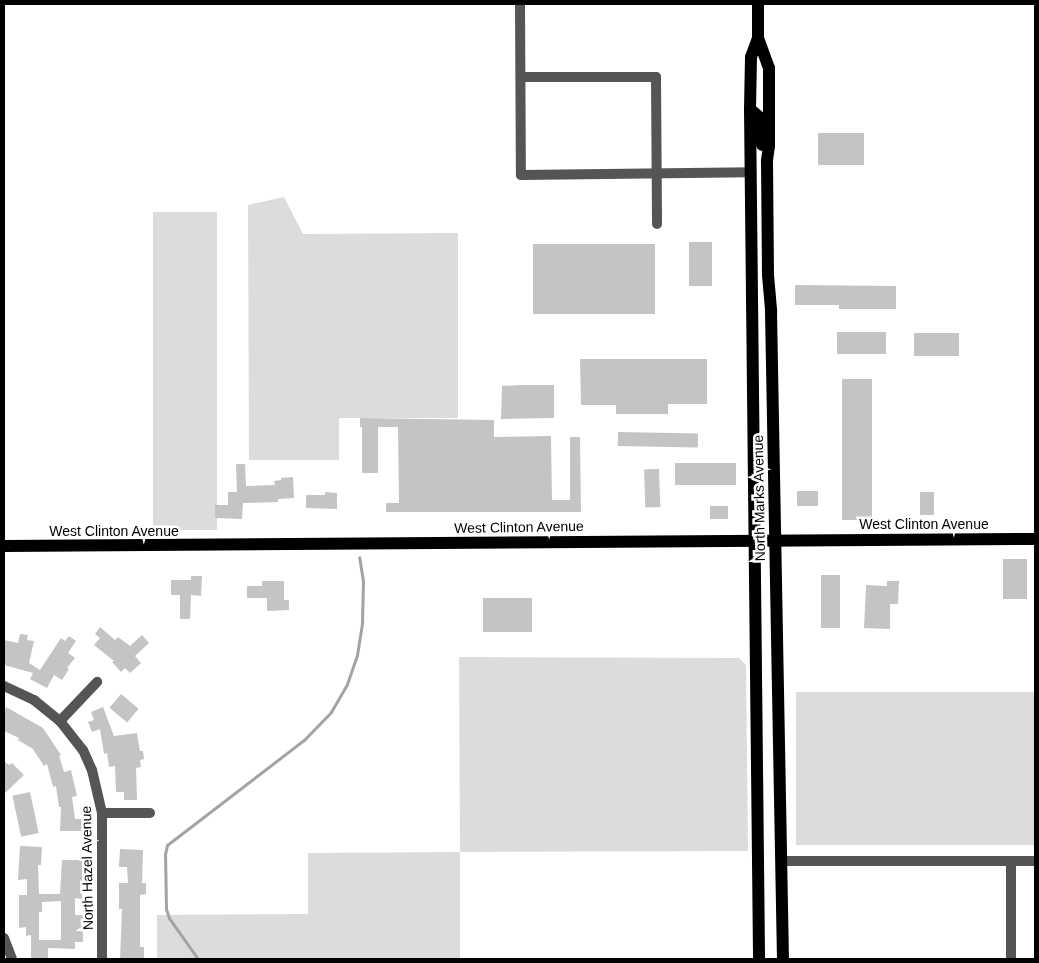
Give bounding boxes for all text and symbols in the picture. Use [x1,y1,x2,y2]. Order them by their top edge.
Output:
street label: North Marks Avenue [749,434,769,562]
street label: West Clinton Avenue [859,516,989,532]
street label: West Clinton Avenue [454,517,584,537]
street label: West Clinton Avenue [49,523,179,539]
street label: North Hazel Avenue [78,805,96,931]

